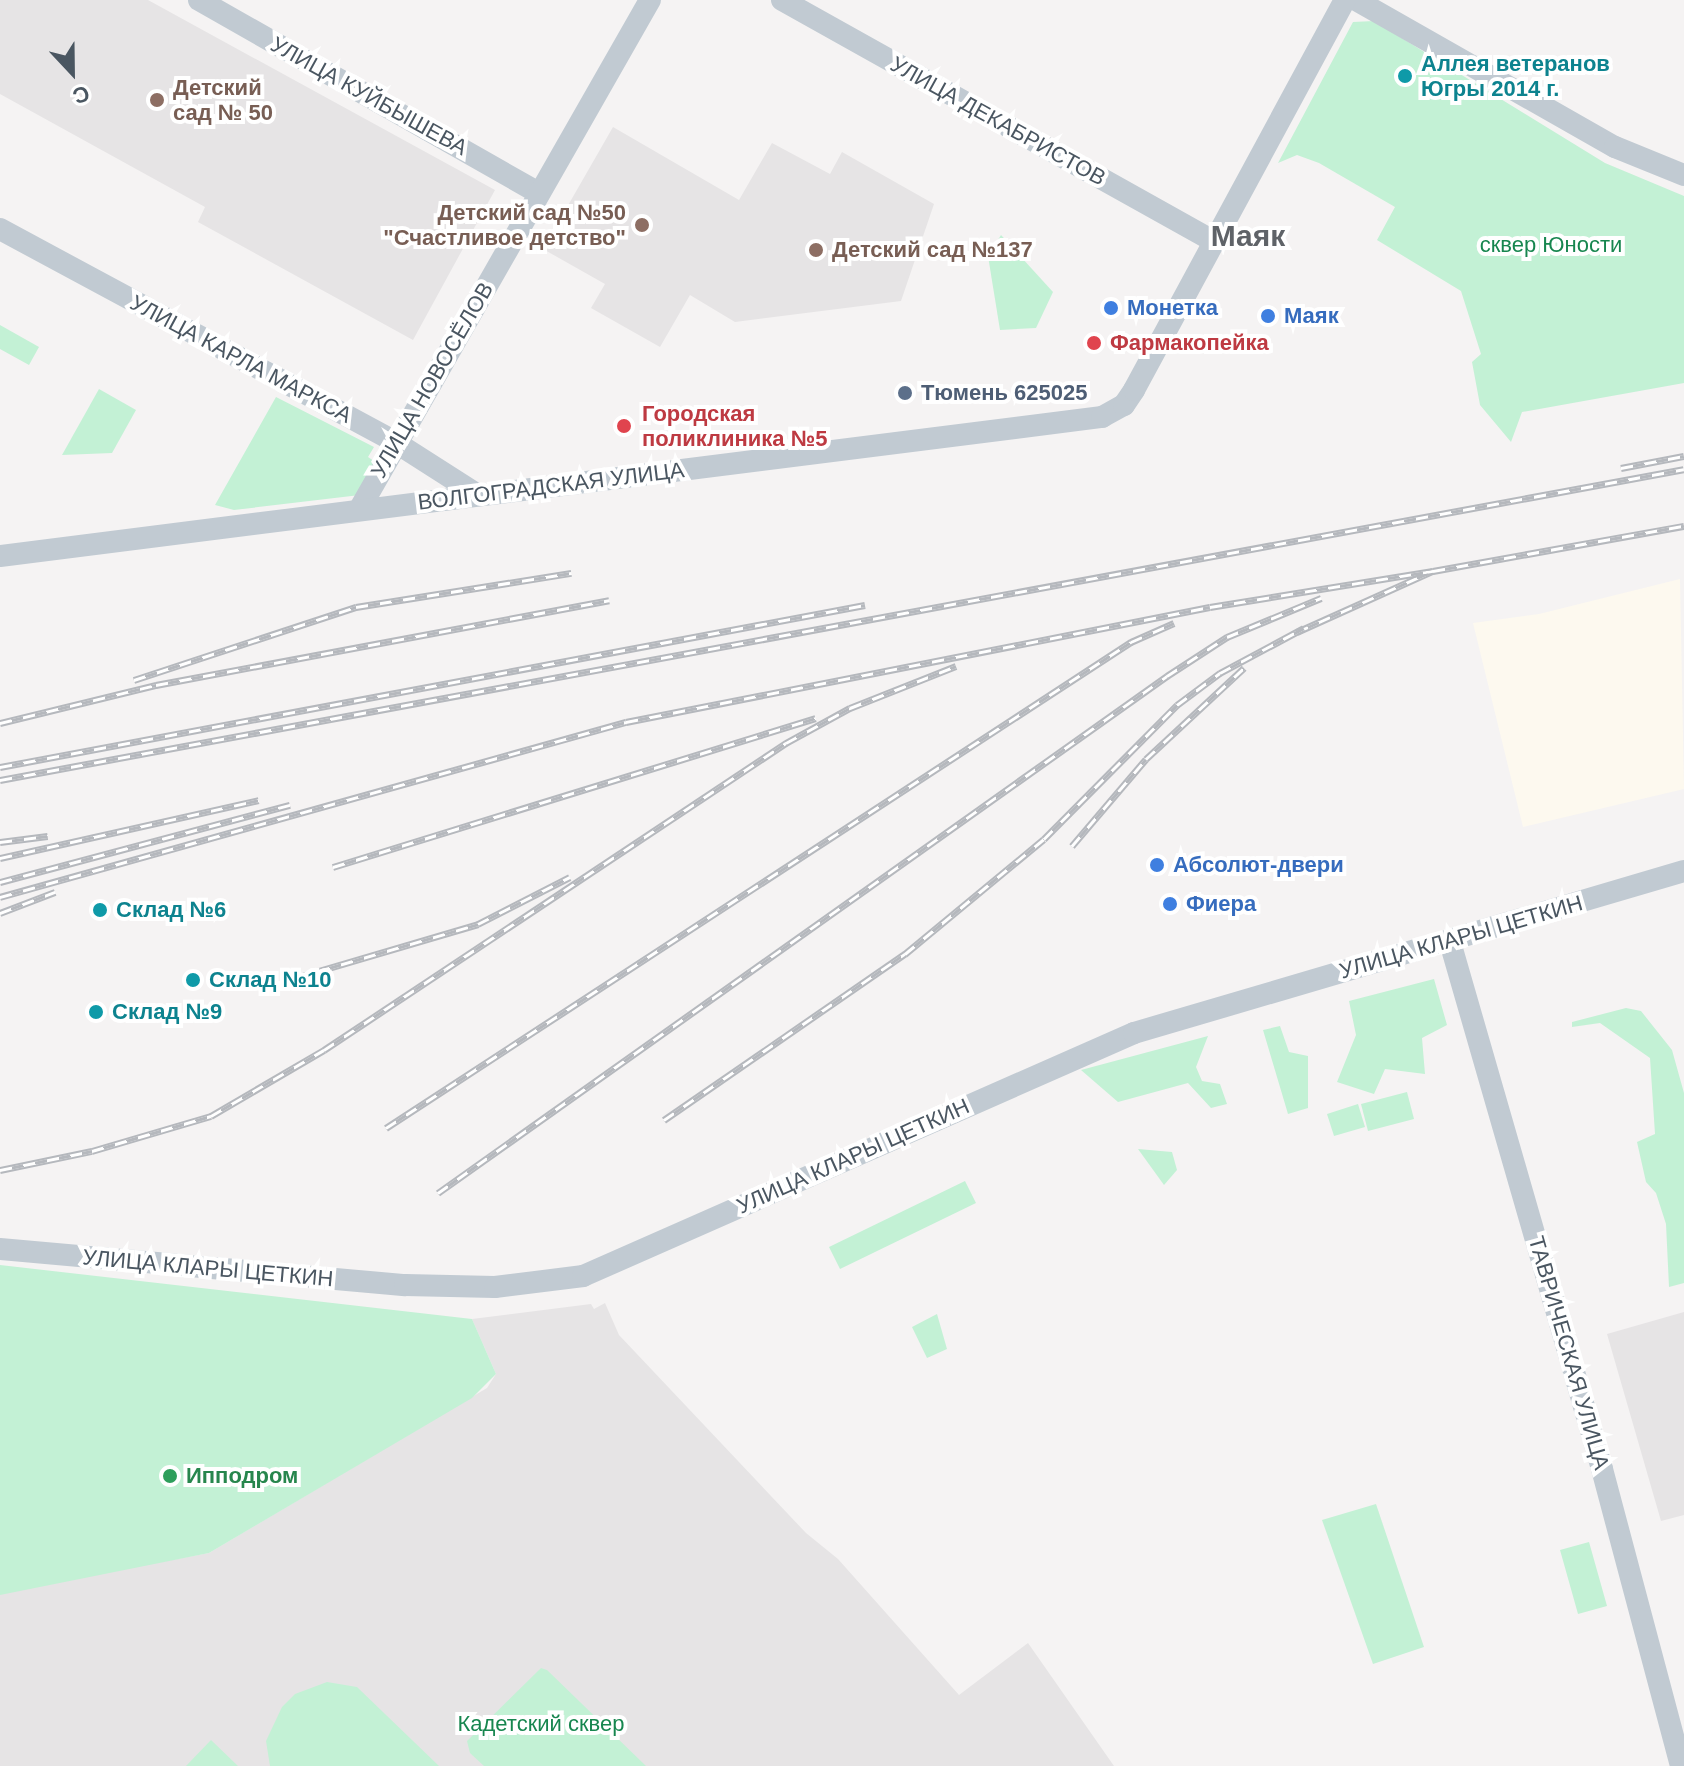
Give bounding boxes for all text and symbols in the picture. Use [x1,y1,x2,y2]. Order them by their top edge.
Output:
street label: УЛИЦА КУЙБЫШЕВА [266,31,472,161]
north arrow [32,32,112,112]
place label: Аллея ветеранов Югры 2014 г. [1421,50,1610,102]
street label: УЛИЦА ДЕКАБРИСТОВ [886,51,1110,191]
marker: Аллея ветеранов Югры 2014 г. [1396,67,1414,85]
place label: Детский сад № 50 [173,74,273,126]
text: С [69,80,93,109]
marker: Детский сад № 50 [148,91,166,109]
place label: Детский сад №50 "Счастливое детство" [383,199,626,250]
marker: Детский сад №50 "Счастливое детство" [633,216,651,234]
district label: Маяк [1211,218,1285,254]
park label: сквер Юности [1480,232,1622,258]
place label: Детский сад №137 [832,237,1033,263]
marker: Детский сад №137 [807,241,825,259]
street label: УЛИЦА НОВОСЁЛОВ [365,278,499,482]
street label: УЛИЦА КАРЛА МАРКСА [126,289,356,429]
place label: Монетка [1127,295,1218,321]
marker: Монетка [1102,299,1120,317]
place label: Маяк [1284,303,1339,329]
marker: Маяк [1259,307,1277,325]
place label: Фармакопейка [1110,330,1269,356]
marker: Фармакопейка [1085,334,1103,352]
place label: Тюмень 625025 [921,380,1087,406]
marker: Тюмень 625025 [896,384,914,402]
place label: Городская поликлиника №5 [642,400,827,452]
marker: Городская поликлиника №5 [613,415,635,437]
street label: ВОЛГОГРАДСКАЯ УЛИЦА [416,457,686,515]
place label: Абсолют-двери [1173,852,1344,878]
marker: Абсолют-двери [1148,856,1166,874]
street label: УЛИЦА КЛАРЫ ЦЕТКИН [1336,890,1586,984]
place label: Фиера [1186,891,1256,917]
marker: Фиера [1161,895,1179,913]
place label: Склад №6 [116,897,226,923]
marker: Склад №6 [91,901,109,919]
place label: Склад №10 [209,967,331,993]
marker: Склад №10 [184,971,202,989]
place label: Склад №9 [112,999,222,1025]
marker: Склад №9 [87,1003,105,1021]
street label: УЛИЦА КЛАРЫ ЦЕТКИН [733,1093,973,1219]
street label: ТАВРИЧЕСКАЯ УЛИЦА [1523,1233,1615,1473]
street label: УЛИЦА КЛАРЫ ЦЕТКИН [82,1244,334,1292]
place label: Ипподром [186,1463,298,1489]
marker: Ипподром [161,1467,179,1485]
park label: Кадетский сквер [457,1711,625,1737]

